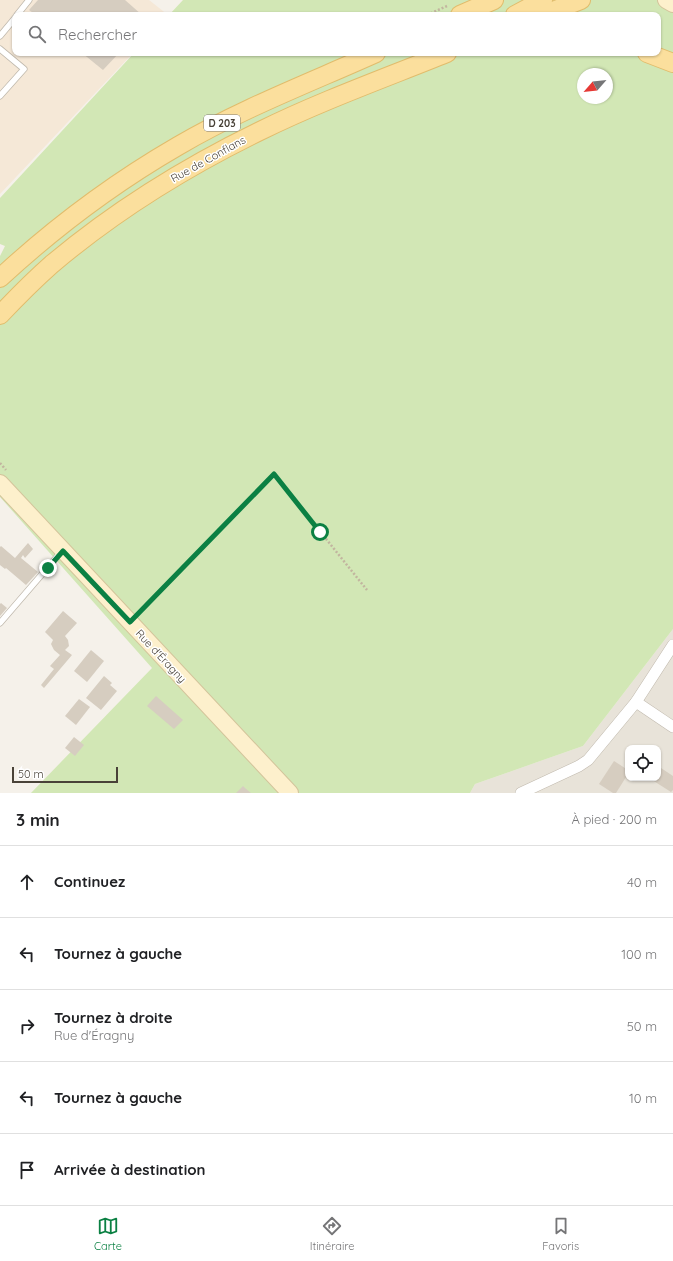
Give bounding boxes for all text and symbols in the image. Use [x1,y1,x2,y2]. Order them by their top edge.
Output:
search box [12,12,661,56]
icon: search [26,23,48,45]
text: Rechercher [58,25,137,44]
north arrow [577,68,613,104]
road number: D 203 [204,115,240,131]
street label: Rue de Conflans [168,133,248,185]
route start [311,523,329,541]
route end [39,559,57,577]
street label: Rue d'Éragny [133,626,189,686]
map controls [625,745,661,781]
button: locate [625,745,661,781]
scale bar [12,765,118,784]
text: 50 m [18,767,44,781]
text: 3 min [16,809,60,830]
text: À pied · 200 m [571,811,657,827]
icon: ahead [16,871,38,893]
text: Continuez [54,872,125,891]
text: 40 m [627,874,657,890]
icon: left [16,943,38,965]
text: Tournez à gauche [54,944,182,963]
text: 100 m [621,946,657,962]
text: Tournez à droite [54,1008,173,1027]
icon: right [16,1015,38,1037]
text: 50 m [627,1018,657,1034]
text: Rue d'Éragny [54,1027,134,1043]
icon: left [16,1087,38,1109]
text: Tournez à gauche [54,1088,182,1107]
text: 10 m [629,1090,657,1106]
icon: arrive [16,1159,38,1181]
text: Arrivée à destination [54,1160,206,1179]
tab: Carte [94,1215,122,1253]
tab: Itinéraire [310,1215,355,1253]
tab: Favoris [542,1215,579,1253]

